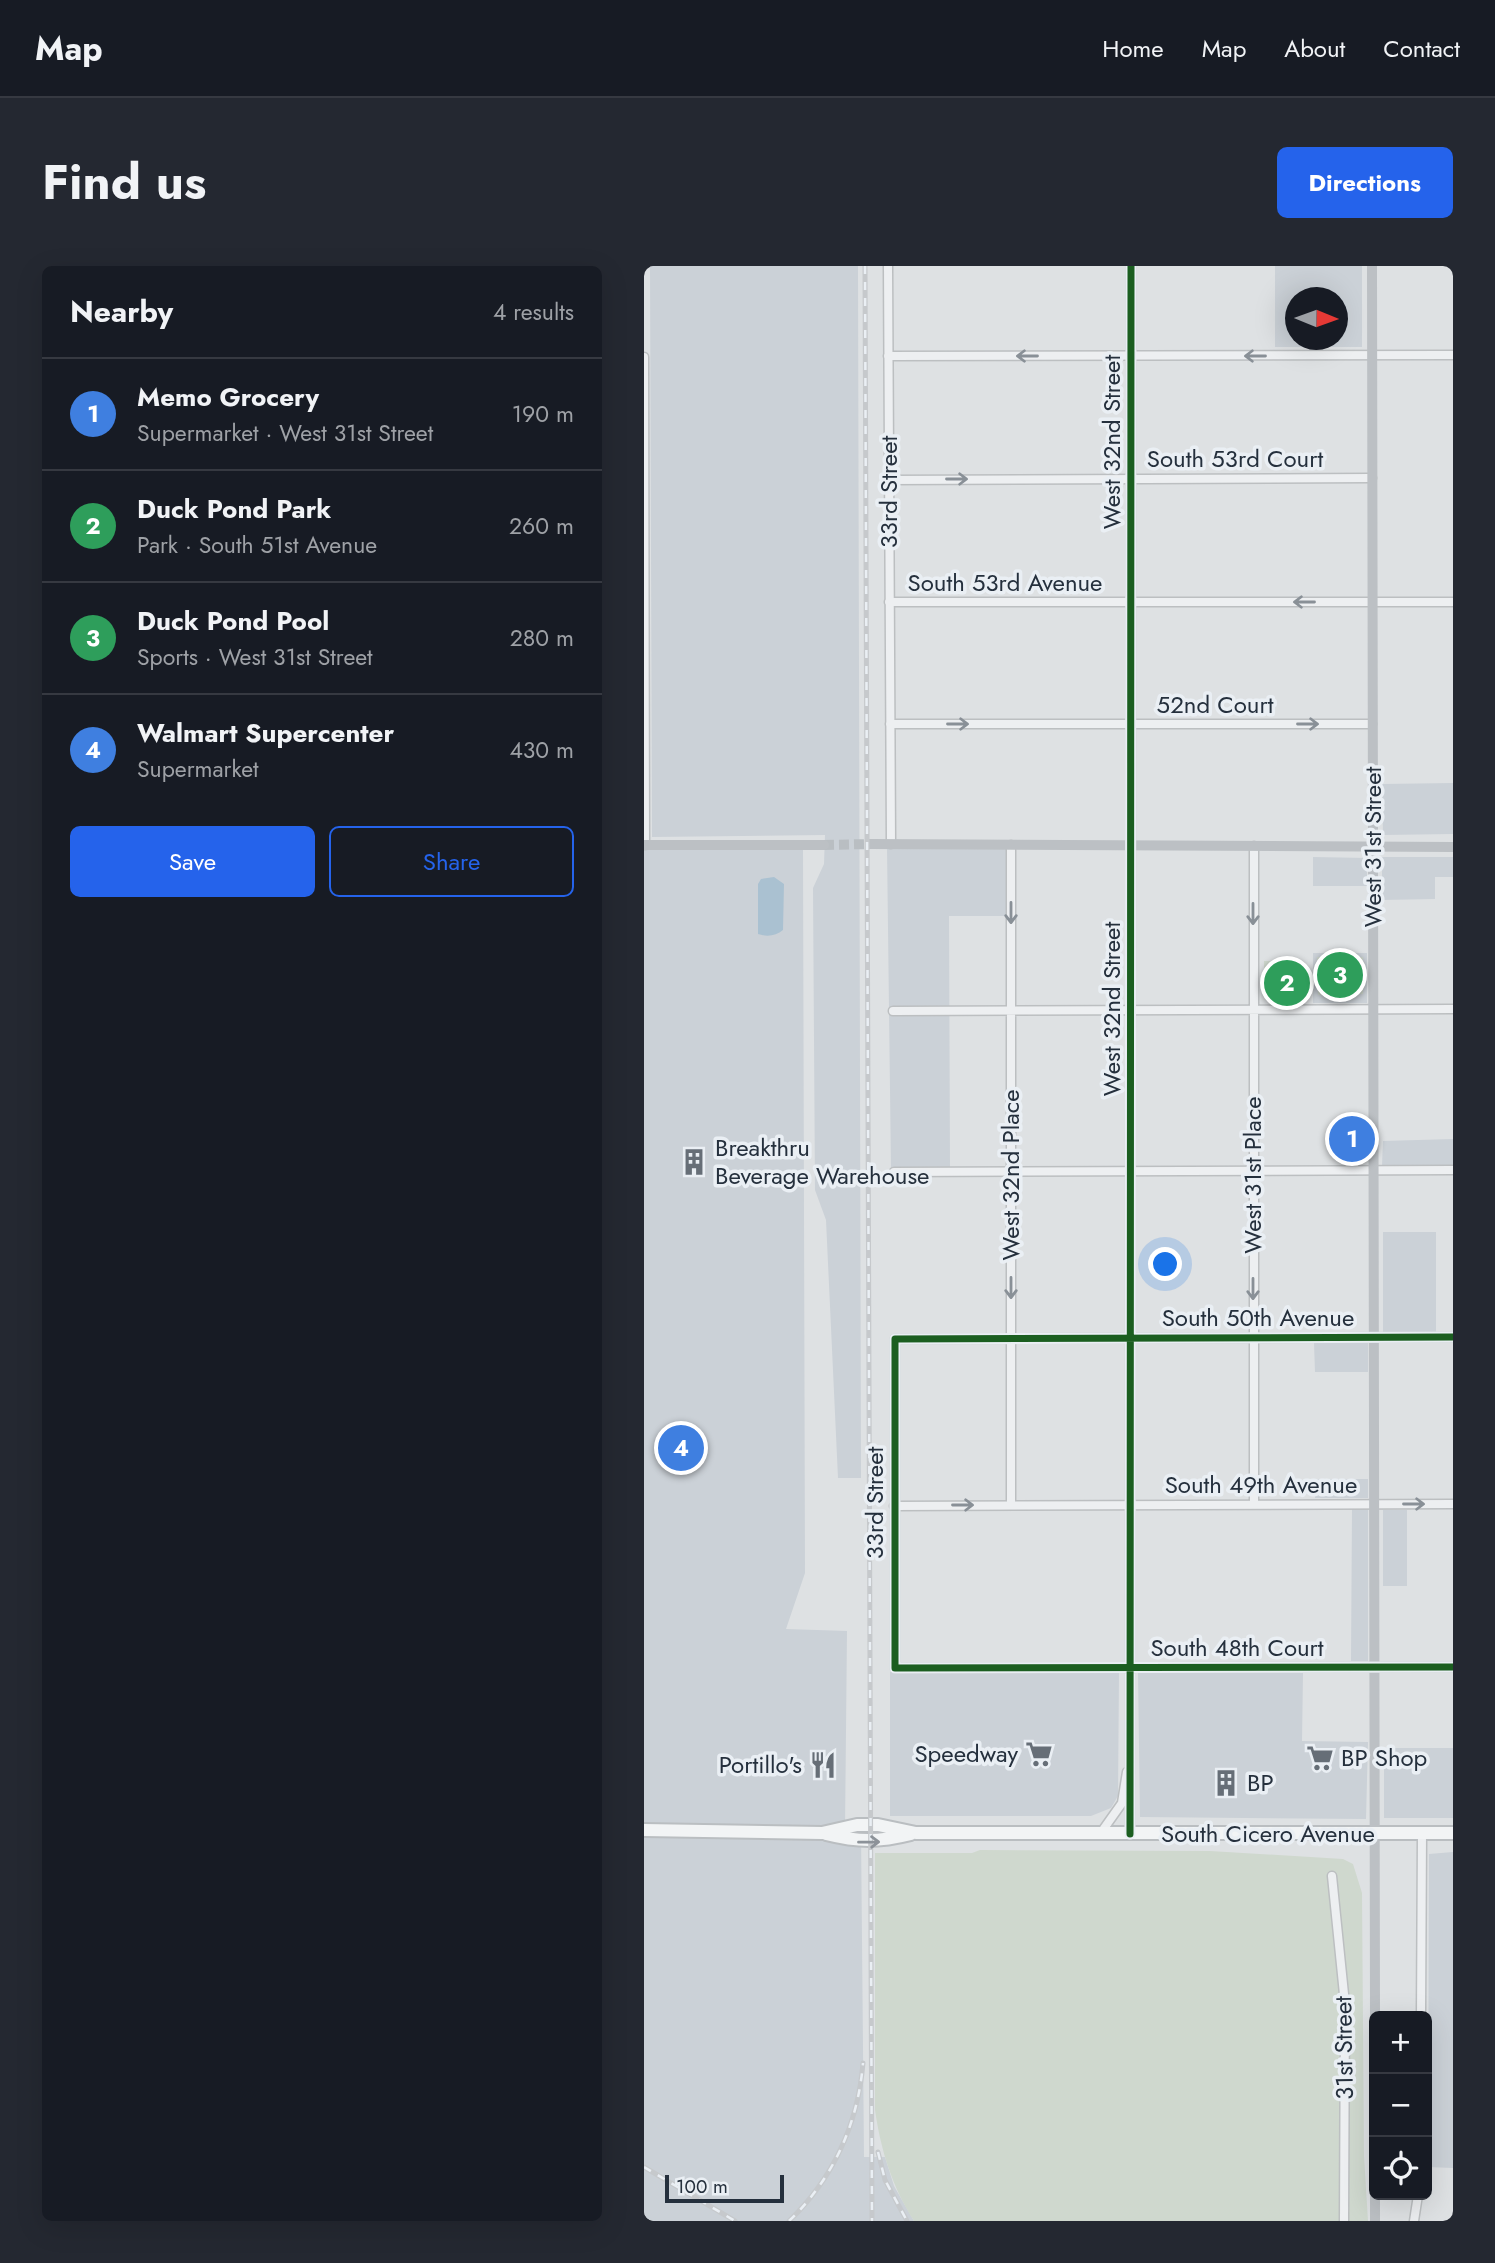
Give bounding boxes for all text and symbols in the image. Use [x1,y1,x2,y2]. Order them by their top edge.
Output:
text: Map [35,25,103,72]
text: Home [1102,31,1164,66]
text: Map [1202,31,1246,66]
text: About [1284,31,1345,66]
text: Contact [1383,31,1460,66]
text: Find us [42,147,206,217]
button: Directions [1277,147,1453,218]
north arrow [1285,287,1348,350]
text: Nearby [70,290,173,333]
text: 4 results [493,295,574,329]
one-way arrow [1016,349,1039,363]
one-way arrow [1243,349,1266,363]
street label: West 32nd Street [1094,355,1129,529]
text: Memo Grocery [137,378,319,416]
text: 1 [87,397,99,431]
text: 190 m [512,397,574,431]
text: Supermarket · West 31st Street [137,416,433,450]
street label: 33rd Street [871,435,906,548]
street label: South 53rd Court [1147,441,1323,476]
one-way arrow [945,472,968,486]
text: Duck Pond Park [137,490,331,528]
text: 2 [85,509,101,543]
text: 260 m [509,509,574,543]
text: Park · South 51st Avenue [137,528,377,562]
street label: South 53rd Avenue [908,565,1102,600]
one-way arrow [1293,595,1316,609]
text: Duck Pond Pool [137,602,329,640]
text: 3 [86,621,100,655]
text: 280 m [510,621,574,655]
text: Sports · West 31st Street [137,640,373,674]
street label: 52nd Court [1157,687,1274,722]
text: Walmart Supercenter [137,714,394,752]
one-way arrow [947,717,970,731]
one-way arrow [1297,717,1320,731]
text: 4 [85,733,101,767]
text: 430 m [509,733,574,767]
text: Supermarket [137,752,259,786]
street label: West 31st Street [1355,766,1390,927]
button: Save [70,826,315,897]
button: Share [329,826,574,897]
one-way arrow [1004,901,1018,924]
one-way arrow [1246,903,1260,926]
street label: West 32nd Street [1094,922,1129,1096]
pin: 3 [1317,949,1363,1001]
pin: 2 [1264,957,1310,1009]
street label: West 32nd Place [993,1089,1028,1261]
street label: West 31st Place [1235,1096,1270,1254]
pin: 1 [1329,1113,1375,1165]
place label: Breakthru Beverage Warehouse [715,1130,929,1193]
building icon: Breakthru Beverage Warehouse [679,1147,709,1177]
your location [1148,1247,1182,1281]
one-way arrow [1004,1276,1018,1299]
one-way arrow [1246,1277,1260,1300]
street label: South 50th Avenue [1162,1300,1354,1335]
pin: 4 [658,1422,704,1474]
street label: 33rd Street [857,1446,892,1559]
street label: South 49th Avenue [1165,1467,1357,1502]
one-way arrow [1402,1497,1425,1511]
one-way arrow [951,1498,974,1512]
street label: South 48th Court [1150,1630,1324,1665]
place label: Speedway [914,1736,1018,1771]
supermarket icon: Speedway [1024,1739,1054,1769]
place label: BP Shop [1341,1740,1427,1775]
supermarket icon: BP Shop [1305,1743,1335,1773]
place label: Portillo's [719,1747,802,1782]
restaurant icon: Portillo's [808,1750,838,1780]
place label: BP [1247,1765,1274,1800]
building icon: BP [1211,1768,1241,1798]
street label: South Cicero Avenue [1161,1816,1375,1851]
one-way arrow [857,1835,880,1849]
street label: 31st Street [1325,1996,1362,2100]
map controls [1369,2011,1432,2200]
button: + [1369,2011,1432,2074]
button: − [1369,2074,1432,2137]
button: locate [1369,2137,1432,2200]
scale bar [665,2172,784,2204]
text: 100 m [676,2173,728,2200]

